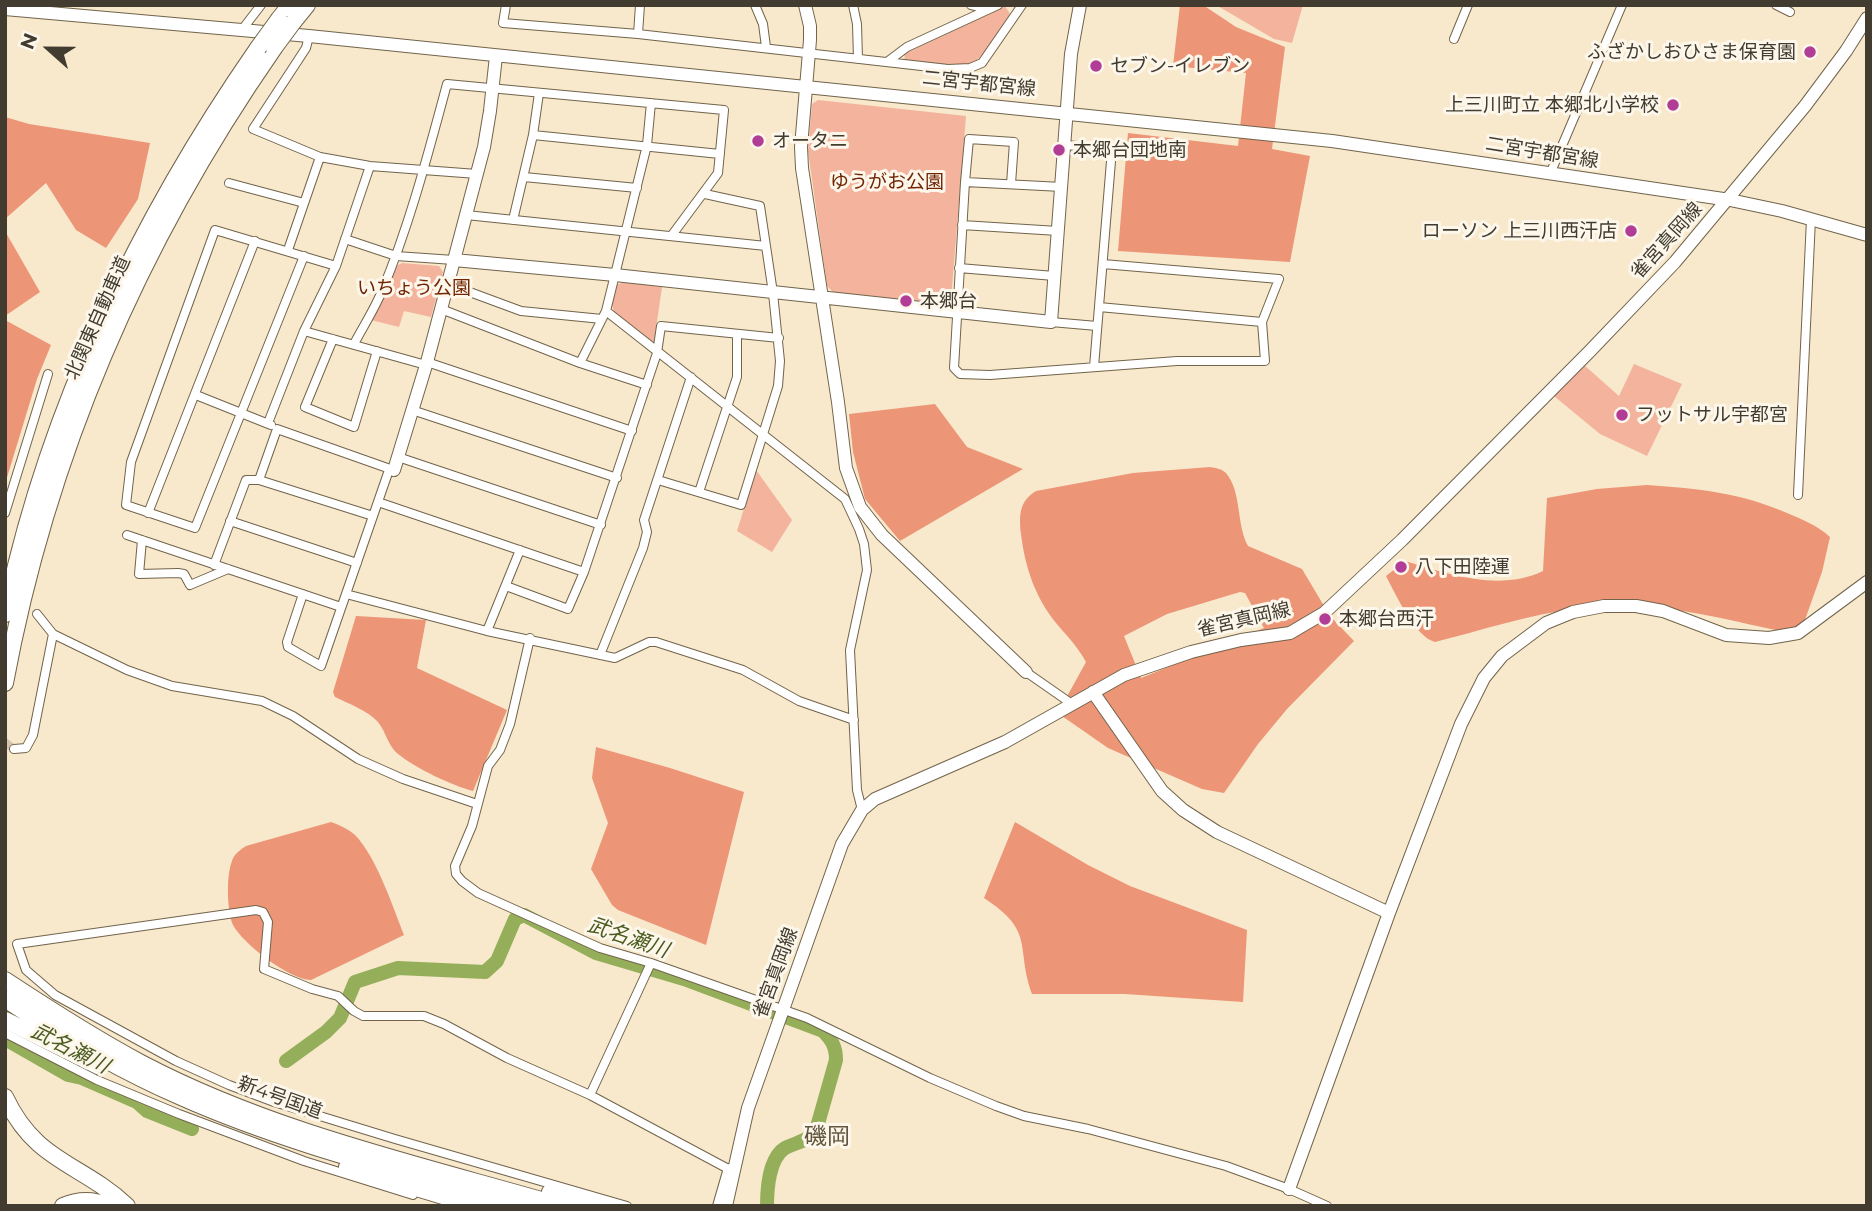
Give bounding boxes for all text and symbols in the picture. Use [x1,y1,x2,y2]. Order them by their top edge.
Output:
north arrow [14,14,84,84]
text: N [15,30,42,53]
place label: ふざかしおひさま保育園 [1587,41,1796,63]
marker: ふざかしおひさま保育園 [1802,44,1818,60]
place label: セブン-イレブン [1110,55,1250,77]
marker: セブン-イレブン [1088,58,1104,74]
street label: 二宮宇都宮線 [921,67,1037,101]
place label: 上三川町立 本郷北小学校 [1445,94,1659,116]
marker: 上三川町立 本郷北小学校 [1665,97,1681,113]
place label: オータニ [772,130,848,152]
marker: オータニ [750,133,766,149]
street label: 二宮宇都宮線 [1484,133,1600,173]
place label: 本郷台団地南 [1073,139,1187,161]
marker: 本郷台団地南 [1051,142,1067,158]
park label: ゆうがお公園 [830,171,944,193]
street label: 雀宮真岡線 [1627,198,1707,284]
place label: ローソン 上三川西汗店 [1422,220,1617,242]
marker: ローソン 上三川西汗店 [1623,223,1639,239]
street label: 北関東自動車道 [61,253,135,383]
park label: いちょう公園 [357,277,471,299]
place label: 本郷台 [920,290,977,312]
marker: 本郷台 [898,293,914,309]
place label: フットサル宇都宮 [1636,404,1788,426]
marker: フットサル宇都宮 [1614,407,1630,423]
place label: 八下田陸運 [1415,556,1510,578]
marker: 八下田陸運 [1393,559,1409,575]
street label: 雀宮真岡線 [1195,598,1293,642]
place label: 本郷台西汗 [1339,608,1434,630]
marker: 本郷台西汗 [1317,611,1333,627]
water label: 武名瀬川 [584,912,672,964]
street label: 雀宮真岡線 [749,924,803,1022]
water label: 武名瀬川 [27,1019,113,1079]
street label: 新4号国道 [234,1072,326,1124]
district label: 磯岡 [804,1123,850,1151]

